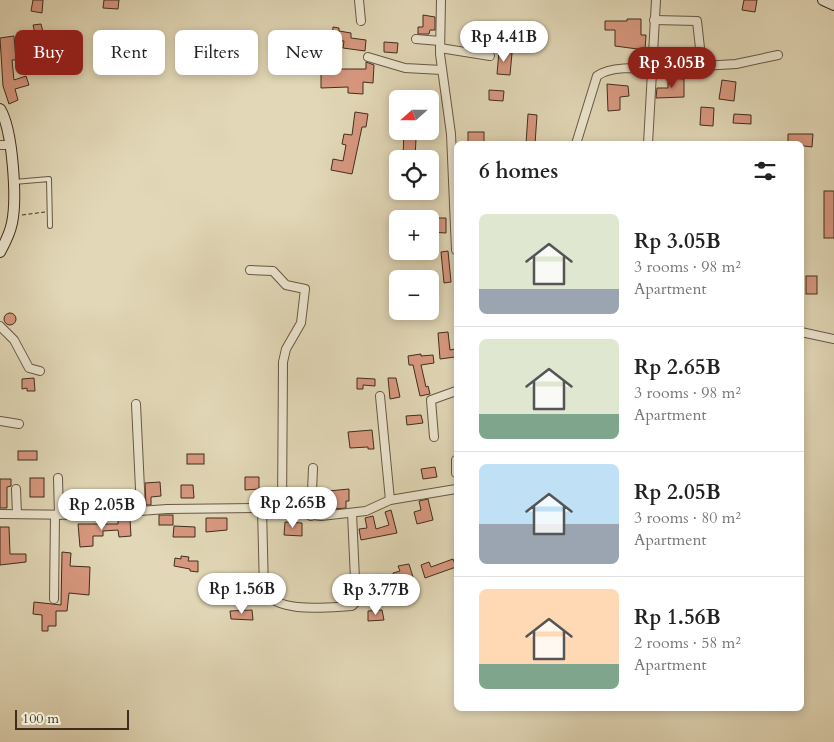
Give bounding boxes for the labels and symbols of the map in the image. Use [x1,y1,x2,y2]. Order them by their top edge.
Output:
pin: Rp 4.41B [452,20,556,63]
pin: Rp 3.05B [620,46,724,89]
north arrow [389,90,439,140]
pin: Rp 2.65B [241,486,345,529]
pin: Rp 2.05B [50,488,154,531]
pin: Rp 1.56B [190,572,294,615]
pin: Rp 3.77B [324,574,428,616]
scale bar [15,707,129,730]

